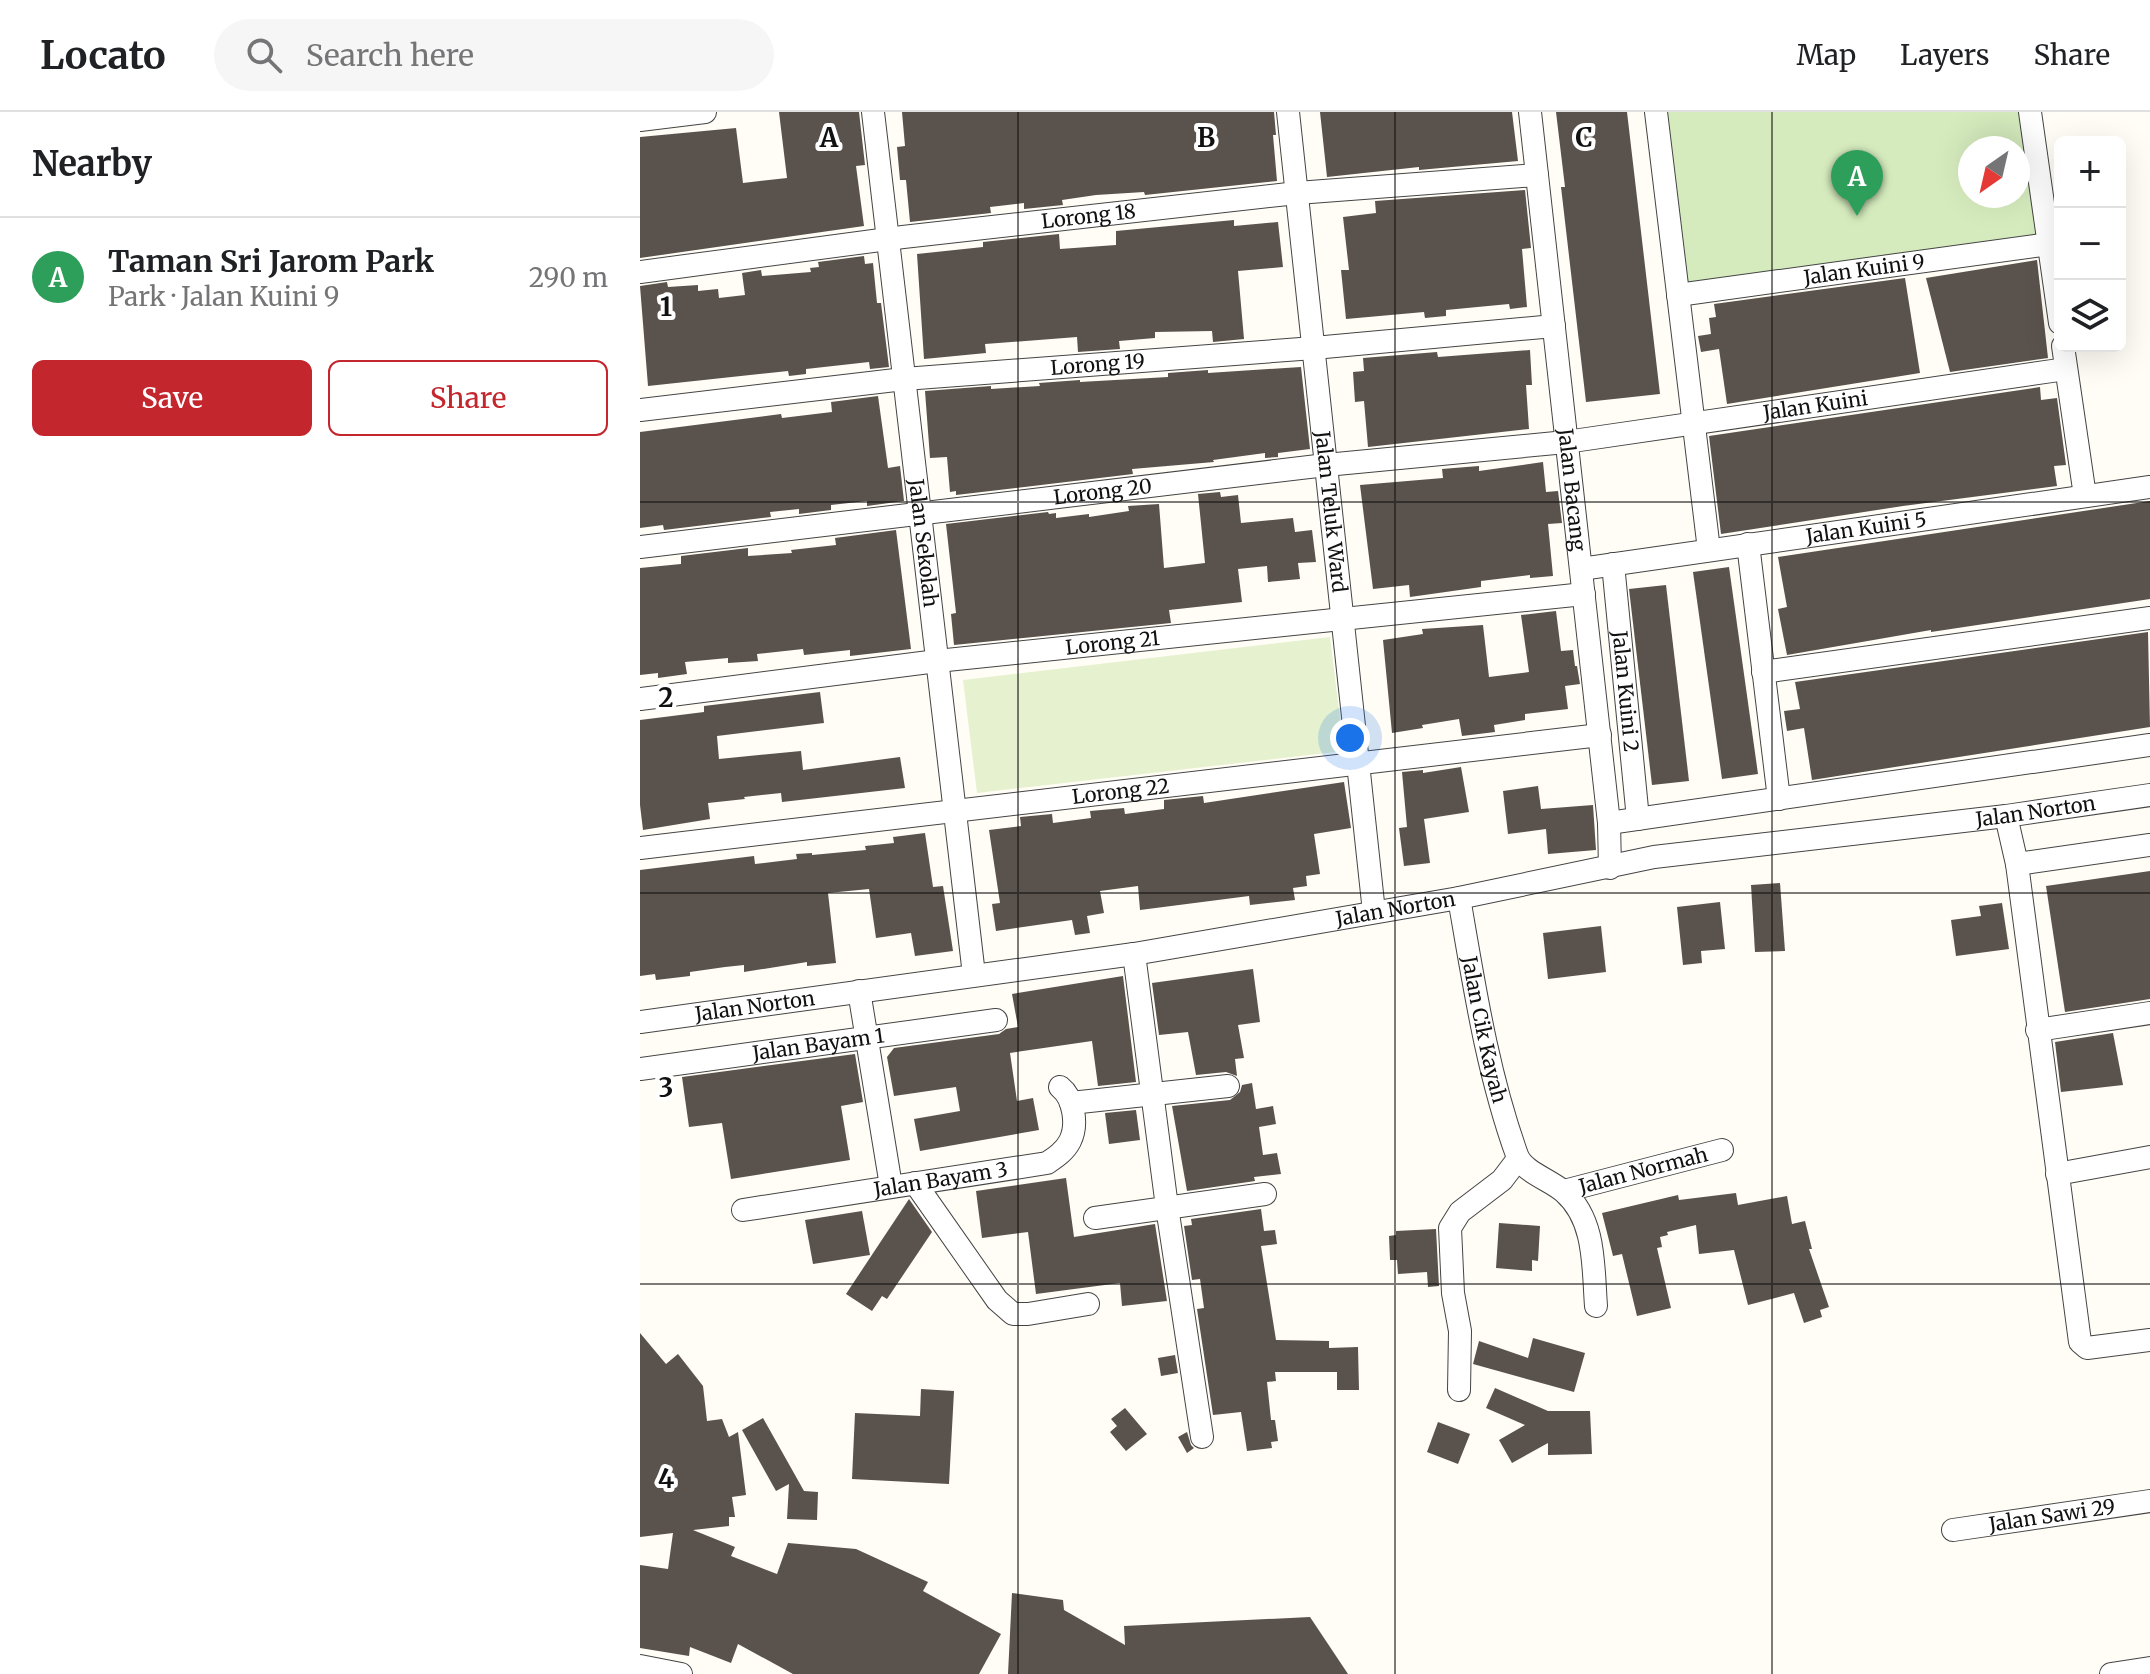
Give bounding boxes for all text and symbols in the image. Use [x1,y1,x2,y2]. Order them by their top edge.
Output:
search box [214,19,774,91]
text: Locato [40,32,166,79]
icon: search [242,33,286,77]
text: Search here [306,36,474,74]
text: Map [1796,37,1856,73]
text: Layers [1900,37,1989,73]
text: Share [2033,37,2110,73]
text: A [819,121,839,154]
text: B [1197,121,1215,154]
text: C [1575,121,1593,154]
north arrow [1958,136,2030,208]
map controls [2054,136,2126,352]
button: + [2054,136,2126,208]
text: Nearby [32,143,152,185]
pin: A [1831,150,1883,216]
street label: Lorong 18 [1040,198,1137,233]
button: − [2054,208,2126,280]
text: Taman Sri Jarom Park [108,242,434,280]
street label: Jalan Kuini 9 [1801,248,1926,290]
text: A [49,261,67,294]
text: 290 m [529,261,608,294]
text: Park · Jalan Kuini 9 [108,280,340,313]
button: layers [2054,280,2126,352]
text: 1 [660,290,672,323]
street label: Lorong 19 [1050,348,1146,380]
button: Save [32,360,312,436]
button: Share [328,360,608,436]
street label: Jalan Kuini [1761,385,1869,425]
street label: Jalan Bacang [1553,426,1592,552]
street label: Jalan Teluk Ward [1310,429,1353,594]
street label: Lorong 20 [1052,473,1153,509]
street label: Jalan Sekolah [904,476,944,609]
street label: Jalan Kuini 5 [1803,506,1928,549]
street label: Lorong 21 [1064,625,1161,660]
street label: Jalan Kuini 2 [1608,629,1644,753]
text: 2 [658,681,674,714]
your location [1330,718,1370,758]
street label: Lorong 22 [1071,773,1171,809]
street label: Jalan Norton [1973,790,2097,832]
street label: Jalan Norton [1333,886,1457,931]
street label: Jalan Cik Kayah [1457,953,1513,1106]
street label: Jalan Norton [692,985,816,1026]
street label: Jalan Bayam 1 [750,1023,886,1066]
text: 3 [659,1071,673,1104]
street label: Jalan Normah [1575,1141,1710,1199]
street label: Jalan Bayam 3 [871,1156,1009,1202]
text: 4 [658,1462,675,1495]
street label: Jalan Sawi 29 [1986,1493,2117,1537]

